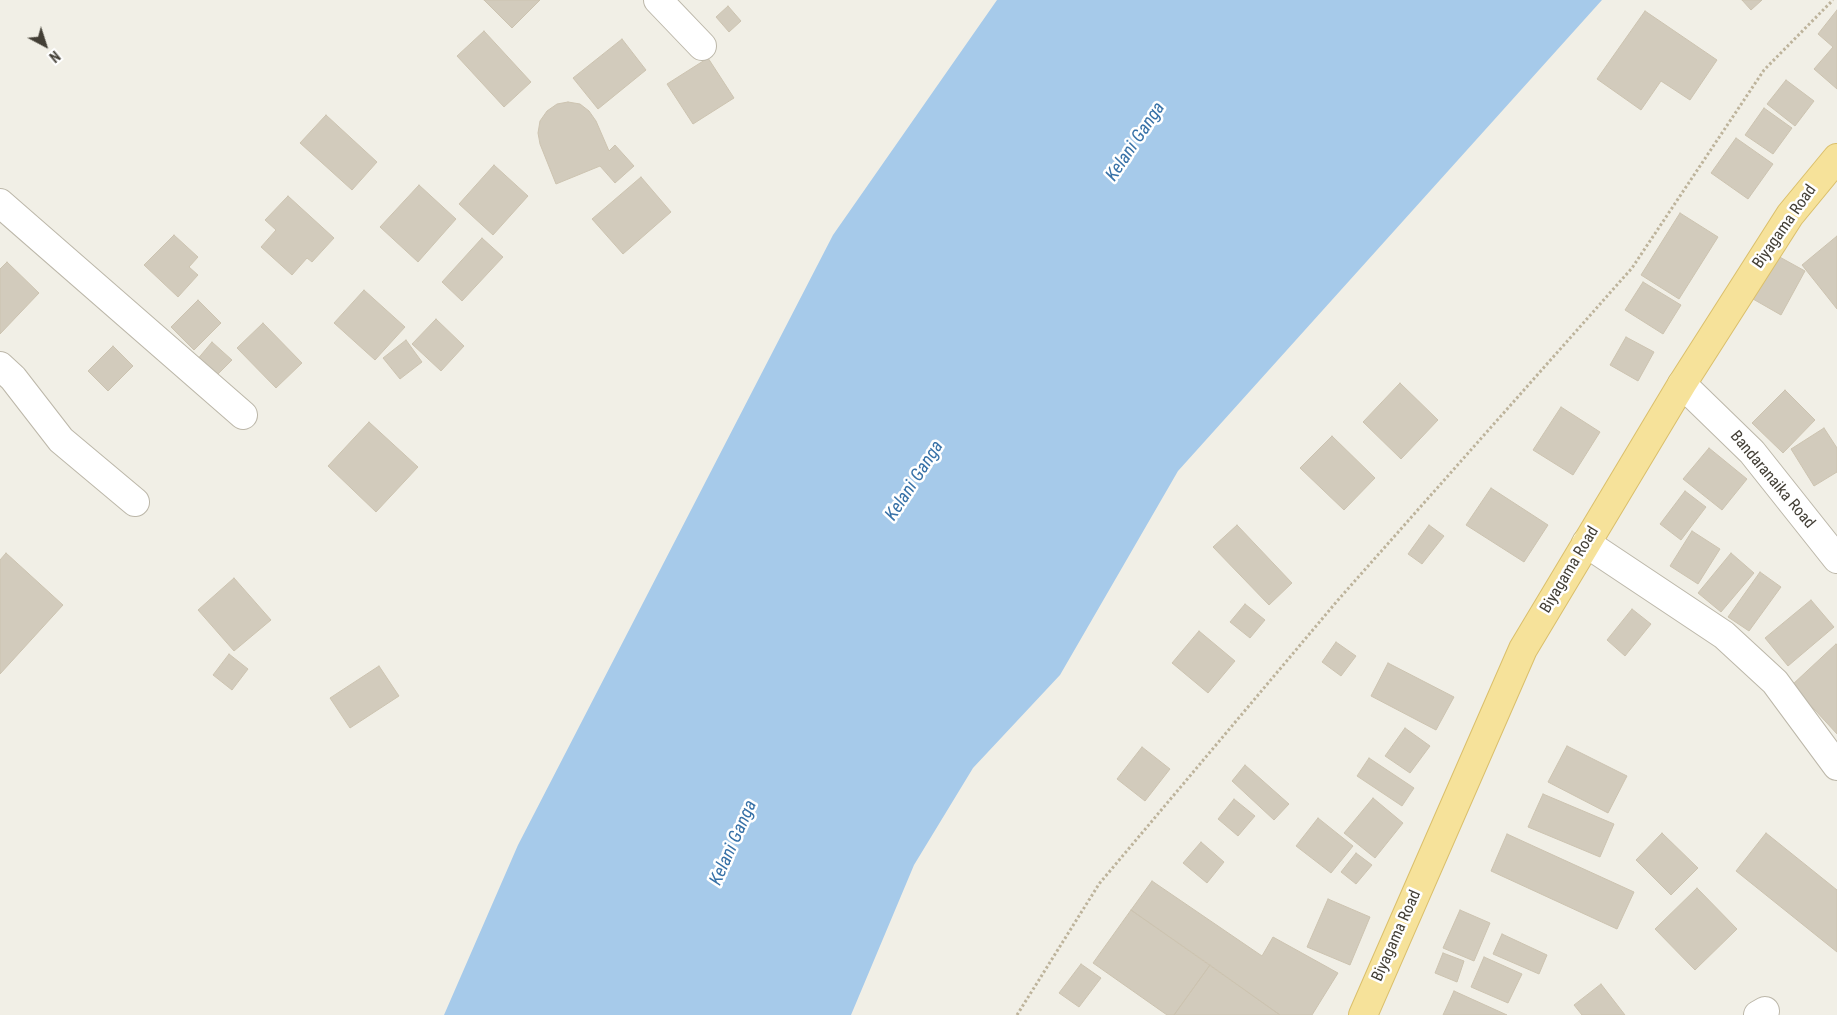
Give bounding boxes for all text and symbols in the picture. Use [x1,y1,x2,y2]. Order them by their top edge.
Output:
north arrow [20,20,70,70]
text: N [46,48,63,65]
water label: Kelani Ganga [1102,98,1170,186]
street label: Biyagama Road [1749,181,1821,273]
street label: Bandaranaika Road [1726,427,1818,533]
water label: Kelani Ganga [881,437,949,525]
street label: Biyagama Road [1537,523,1603,617]
water label: Kelani Ganga [706,797,762,889]
street label: Biyagama Road [1368,887,1426,985]

